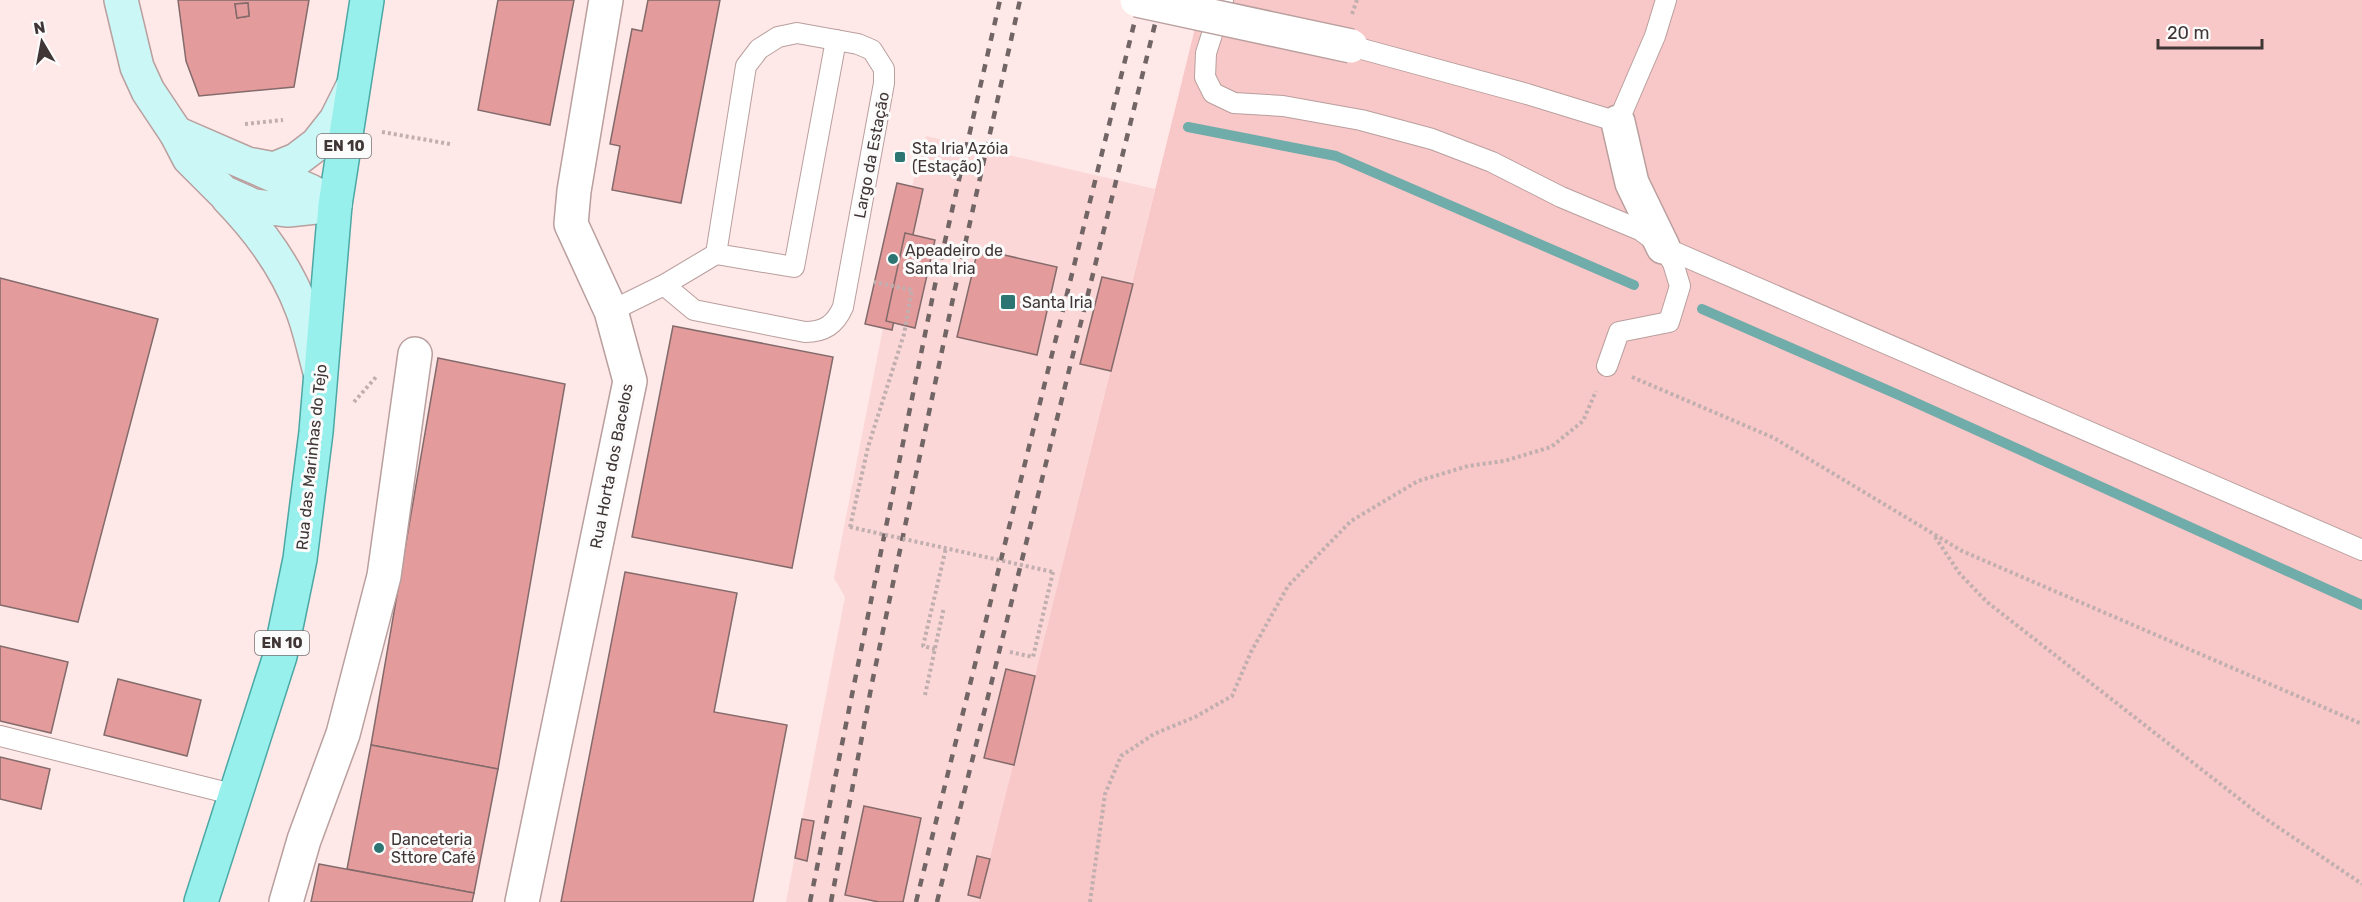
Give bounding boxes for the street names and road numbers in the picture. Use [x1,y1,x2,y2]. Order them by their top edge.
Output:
street label: Largo da Estação [850,90,893,220]
road number: EN 10 [317,134,371,158]
street label: Rua das Marinhas do Tejo [292,363,331,551]
street label: Rua Horta dos Bacelos [586,382,637,550]
road number: EN 10 [255,631,309,655]

